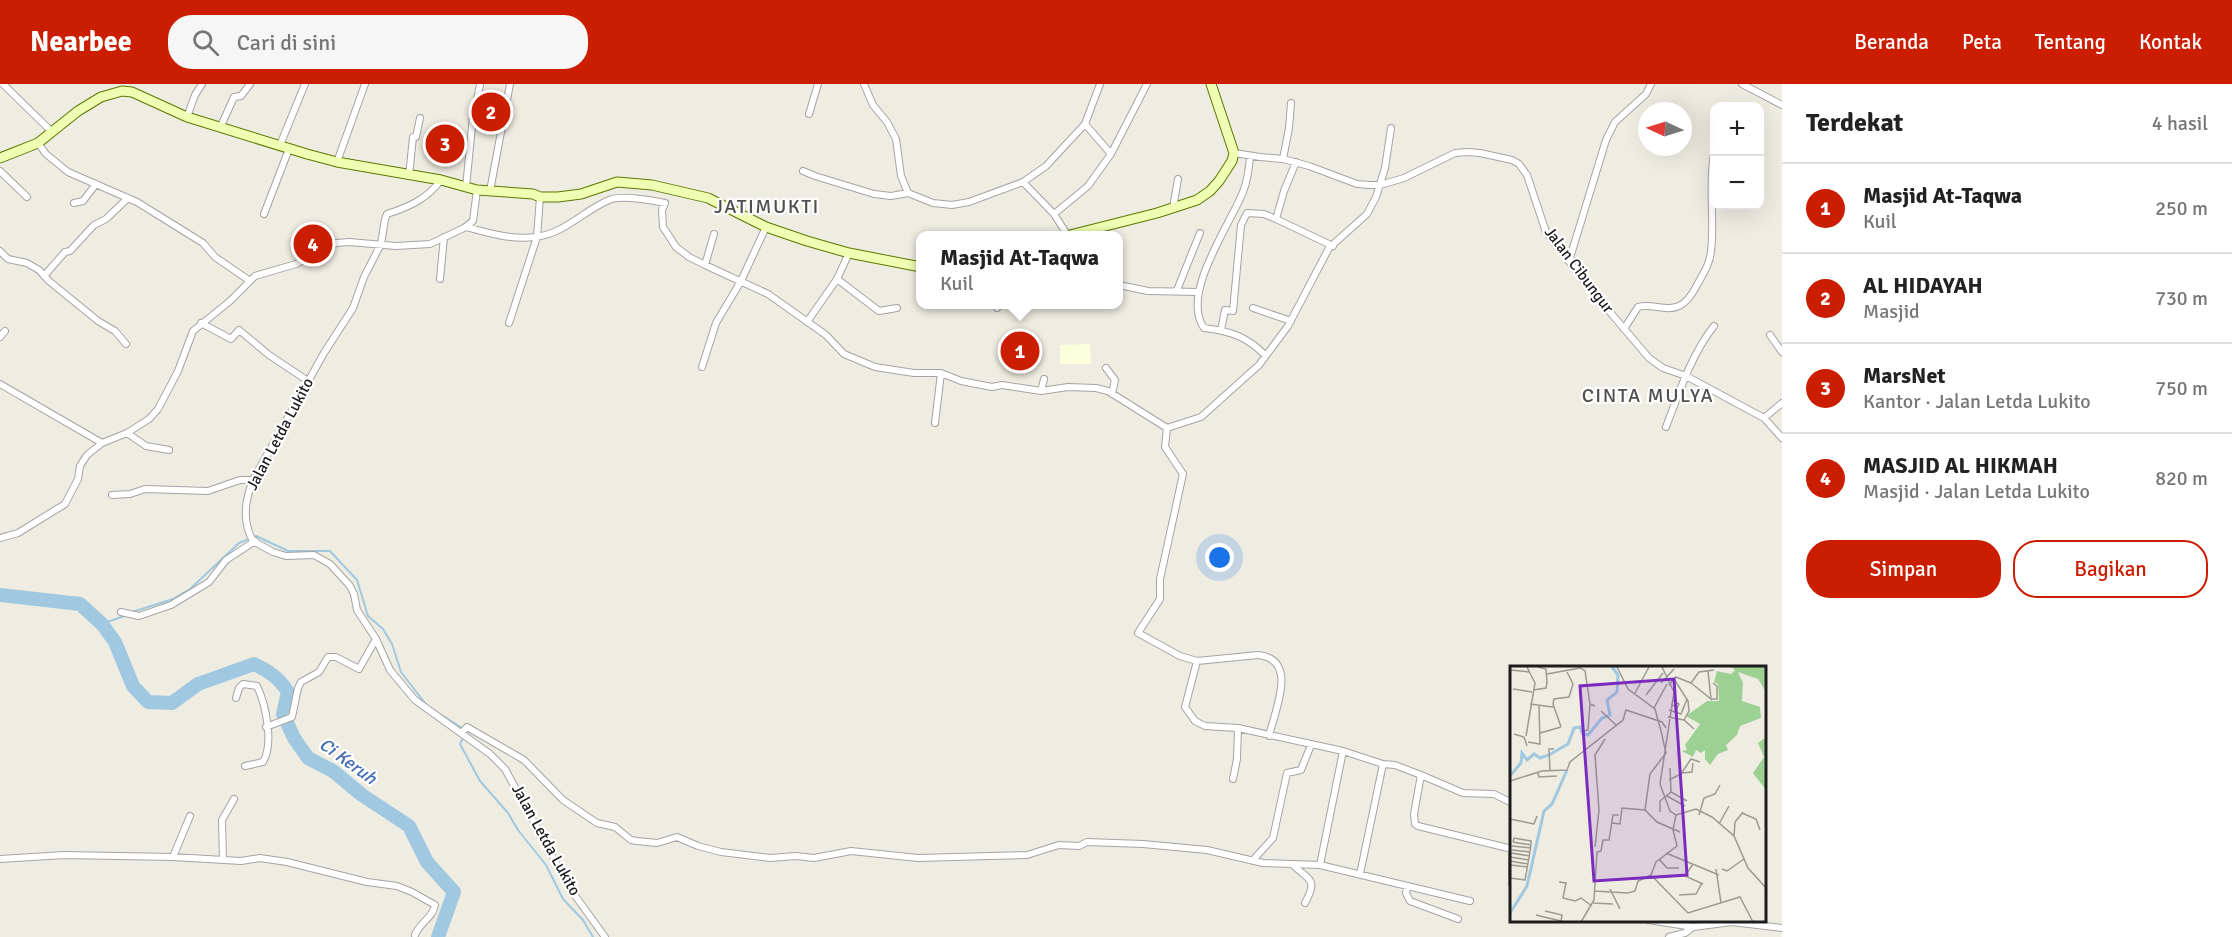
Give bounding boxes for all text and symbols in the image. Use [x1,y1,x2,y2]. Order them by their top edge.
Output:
search box [168,15,588,69]
text: Nearbee [30,25,132,59]
icon: search [189,26,222,59]
text: Cari di sini [237,29,336,56]
text: Beranda [1854,29,1929,55]
text: Peta [1962,29,2002,55]
text: Tentang [2035,29,2106,55]
text: Kontak [2139,29,2202,55]
pin: 2 [472,90,510,135]
north arrow [1638,102,1692,156]
map controls [1710,102,1764,210]
button: + [1710,102,1764,156]
text: Terdekat [1806,107,1903,139]
text: 4 hasil [2152,111,2208,136]
pin: 3 [426,122,464,166]
button: − [1710,156,1764,210]
text: Masjid At-Taqwa [1863,182,2022,209]
district label: JATIMUKTI [714,194,820,219]
text: 1 [1820,196,1831,221]
text: 250 m [2155,196,2208,221]
text: Kuil [1863,209,1897,234]
pin: 4 [294,222,332,266]
street label: Jalan Cibungur [1540,223,1618,317]
popup [916,231,1123,309]
text: Masjid At-Taqwa [940,244,1099,271]
text: Kuil [940,271,974,296]
text: AL HIDAYAH [1863,272,1983,299]
text: 2 [1820,286,1831,311]
text: 730 m [2155,286,2208,311]
text: Masjid [1863,299,1920,324]
pin: 1 [1000,328,1040,374]
text: MarsNet [1863,362,1946,389]
street label: Jalan Letda Lukito [242,374,318,494]
text: 3 [1820,376,1831,401]
text: 750 m [2155,376,2208,401]
district label: CINTA MULYA [1582,383,1714,408]
text: Kantor · Jalan Letda Lukito [1863,389,2091,414]
text: MASJID AL HIKMAH [1863,452,2058,479]
text: 4 [1820,466,1831,491]
text: 820 m [2155,466,2208,491]
text: Masjid · Jalan Letda Lukito [1863,479,2090,504]
button: Simpan [1806,540,2001,598]
button: Bagikan [2013,540,2208,598]
your location [1205,543,1234,572]
inset map [1510,666,1767,922]
water label: Ci Keruh [315,733,382,790]
street label: Jalan Letda Lukito [507,781,585,899]

